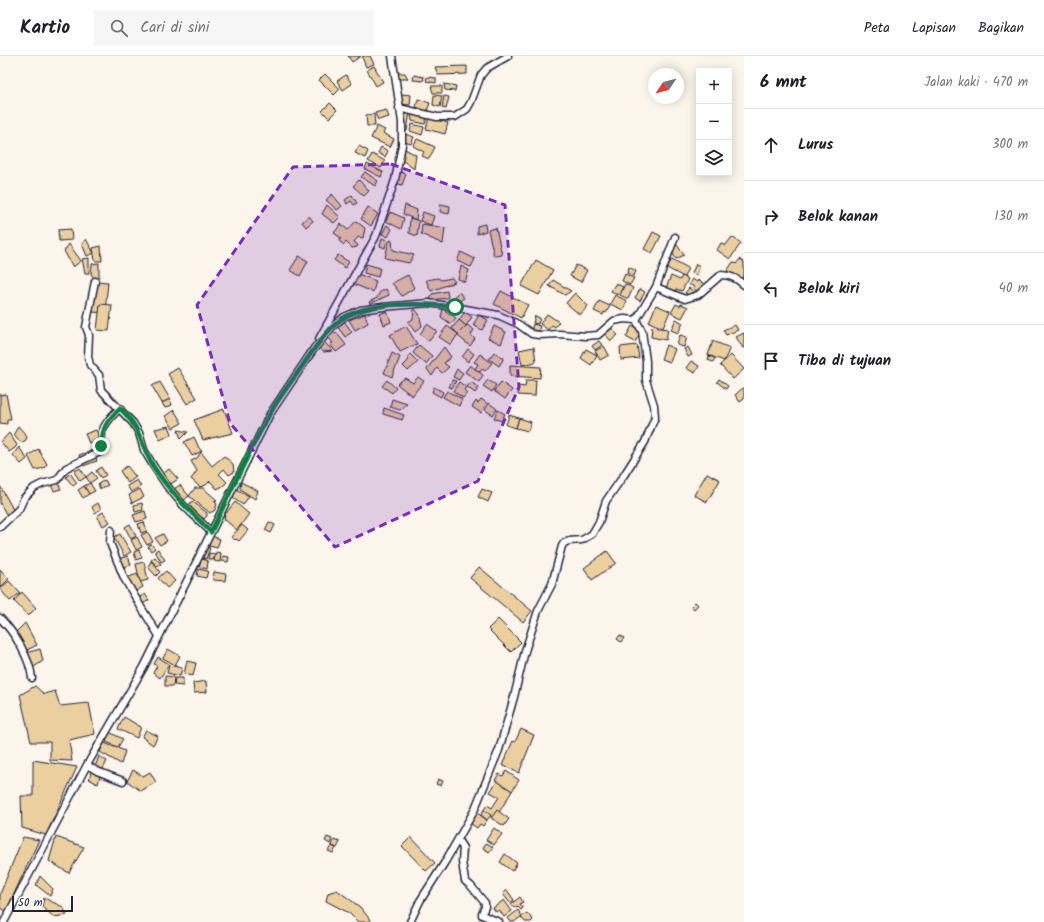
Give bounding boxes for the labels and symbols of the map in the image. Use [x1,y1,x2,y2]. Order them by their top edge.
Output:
north arrow [648,68,684,104]
route start [446,298,464,316]
route end [92,437,110,455]
scale bar [12,894,73,913]

